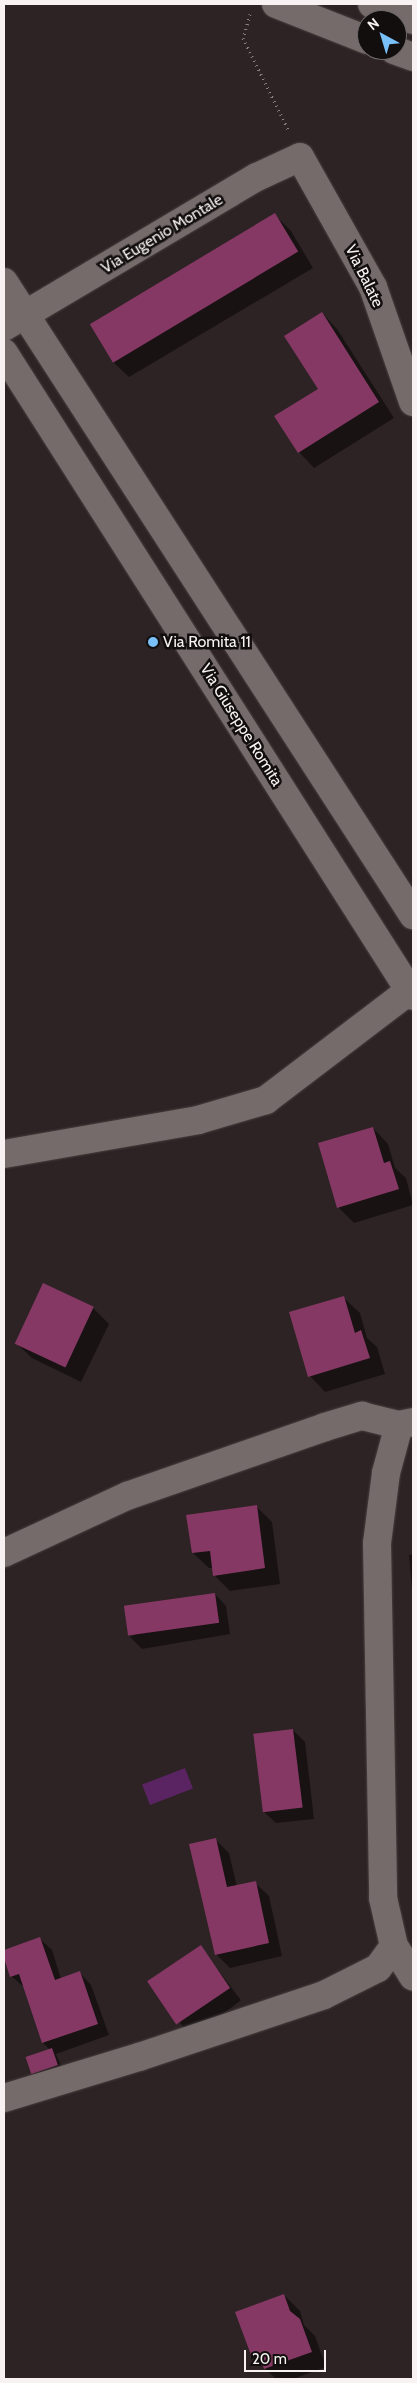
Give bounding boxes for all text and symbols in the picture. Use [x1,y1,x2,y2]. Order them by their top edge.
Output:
north arrow [357,10,407,60]
text: N [364,14,383,34]
street label: Via Eugenio Montale [98,190,226,278]
street label: Via Balate [341,242,387,310]
place label: Via Romita 11 [163,632,251,652]
marker: Via Romita 11 [147,636,159,648]
street label: Via Giuseppe Romita [196,660,286,790]
scale bar [247,2340,330,2372]
text: 20 m [252,2350,287,2368]

